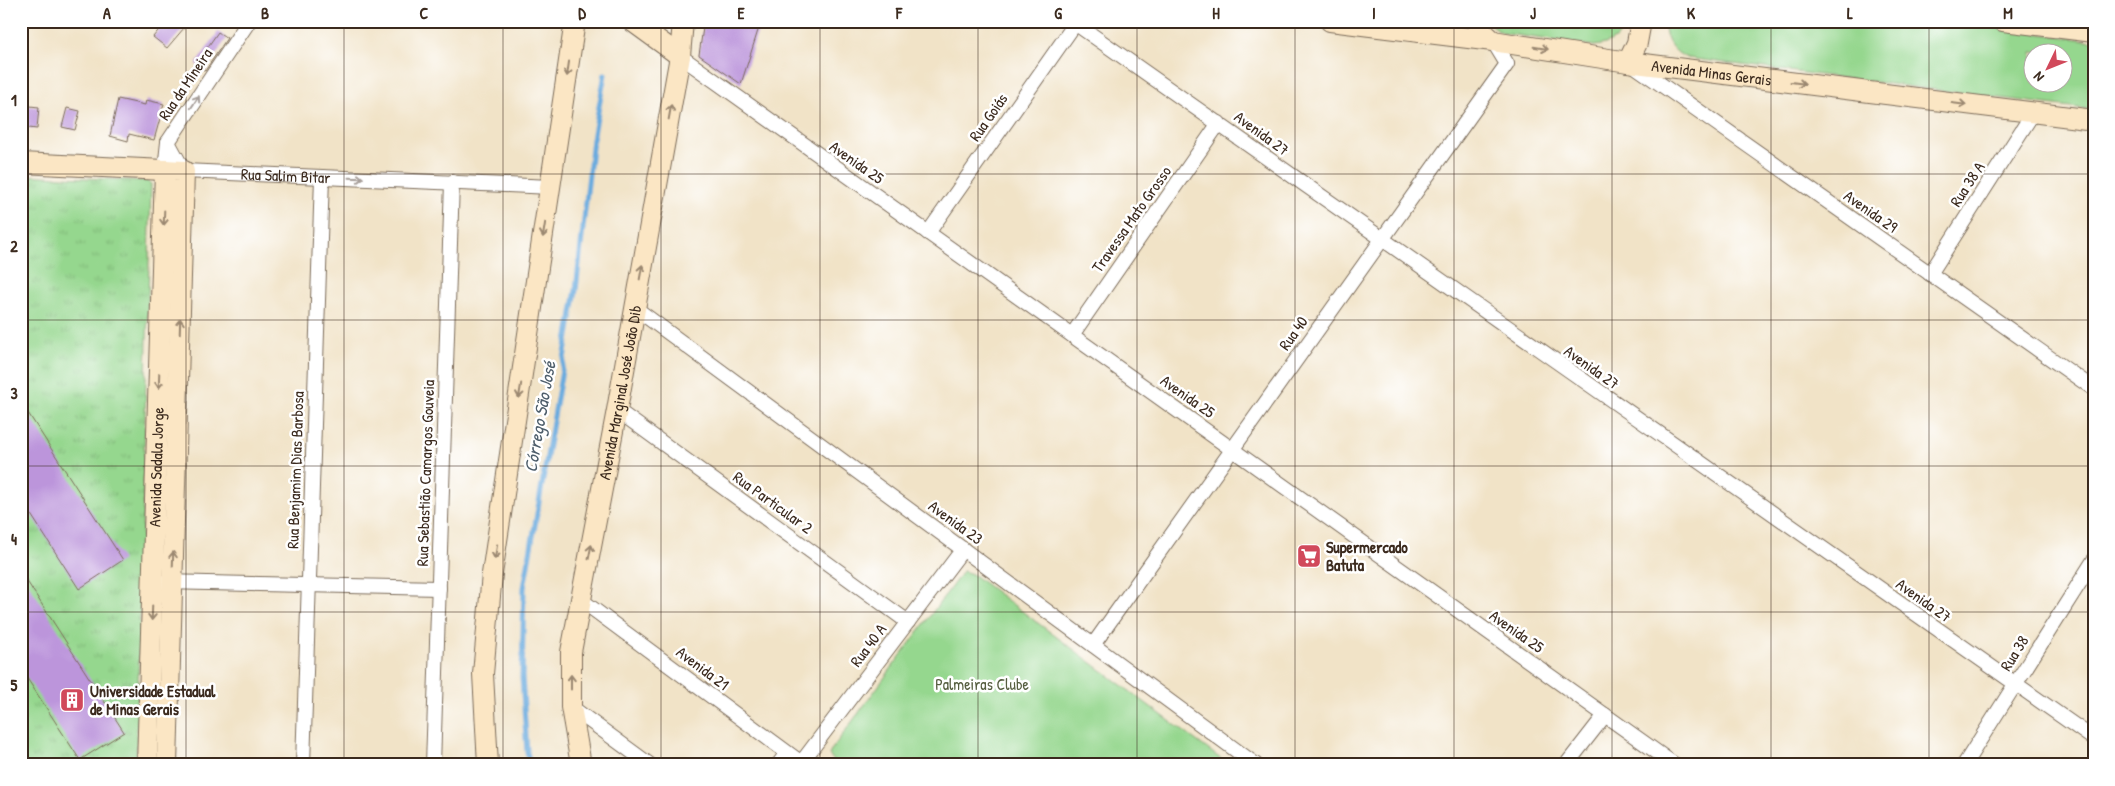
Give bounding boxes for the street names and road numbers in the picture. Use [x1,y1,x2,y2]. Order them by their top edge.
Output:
street label: Rua da Mineira [153,44,217,124]
street label: Avenida Minas Gerais [1650,54,1773,91]
street label: Rua Goiás [964,89,1012,145]
street label: Avenida 27 [1230,106,1294,160]
street label: Avenida 25 [825,135,889,189]
street label: Rua 38 A [1944,157,1990,211]
street label: Travessa Mato Grosso [1086,161,1176,277]
street label: Rua Salim Bitar [241,163,331,188]
street label: Avenida 29 [1840,185,1902,238]
street label: Avenida Marginal José João Dib [593,303,646,482]
street label: Rua 40 [1273,312,1313,354]
street label: Avenida 27 [1560,340,1624,394]
street label: Avenida 25 [1156,369,1220,423]
street label: Rua Sebastião Camargos Gouveia [411,379,439,567]
street label: Rua Benjamim Dias Barbosa [281,391,309,549]
street label: Avenida Sadala Jorge [143,406,169,527]
street label: Rua Particular 2 [729,466,818,539]
street label: Avenida 23 [924,495,988,549]
street label: Avenida 27 [1892,573,1956,627]
street label: Avenida 25 [1485,604,1549,658]
street label: Rua 40 A [845,619,891,671]
street label: Rua 38 [1995,631,2033,675]
street label: Avenida 21 [672,641,734,695]

